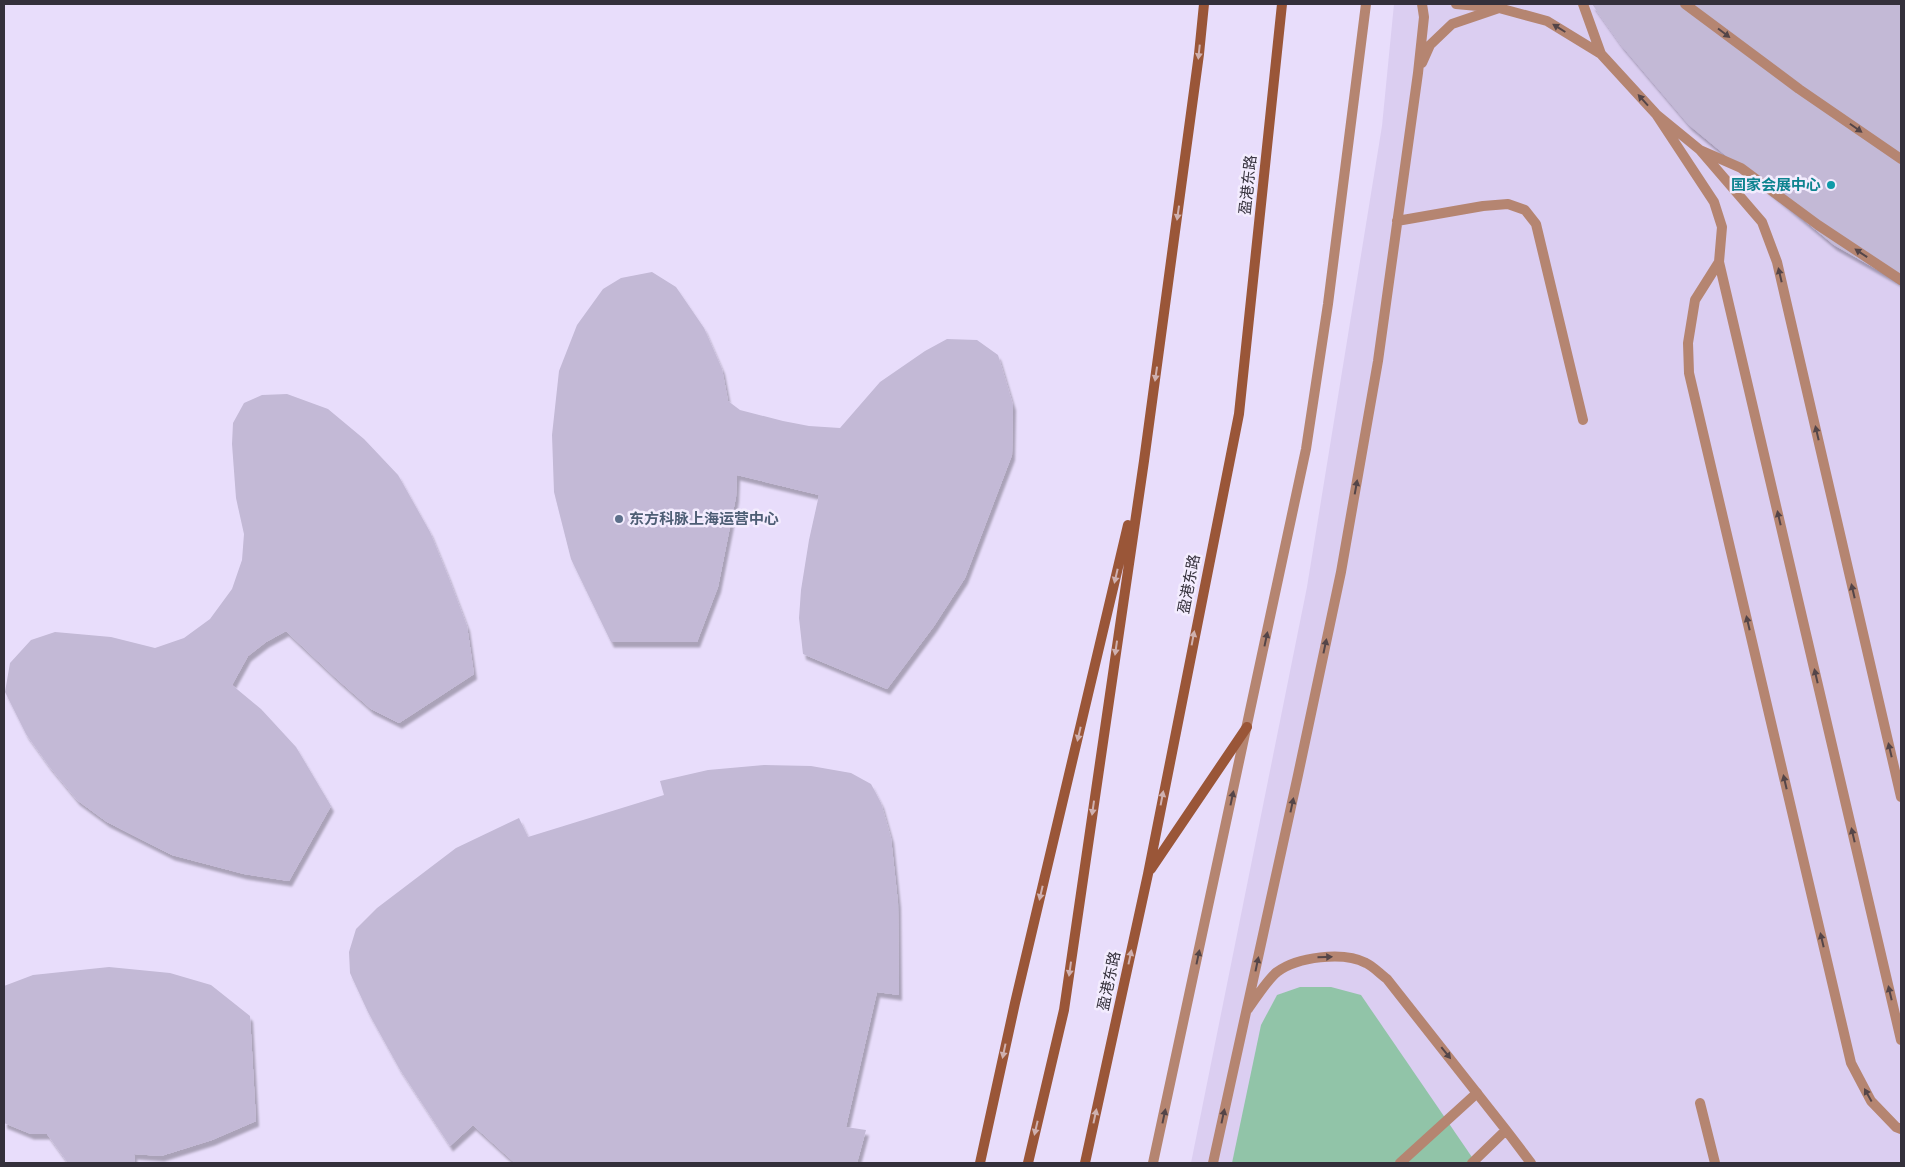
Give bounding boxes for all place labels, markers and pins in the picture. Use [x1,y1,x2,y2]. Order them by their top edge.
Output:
place label: 国家会展中心 [1731,177,1821,193]
marker: 国家会展中心 [1825,179,1837,191]
place label: 东方科脉上海运营中心 [629,511,779,527]
marker: 东方科脉上海运营中心 [613,513,625,525]

